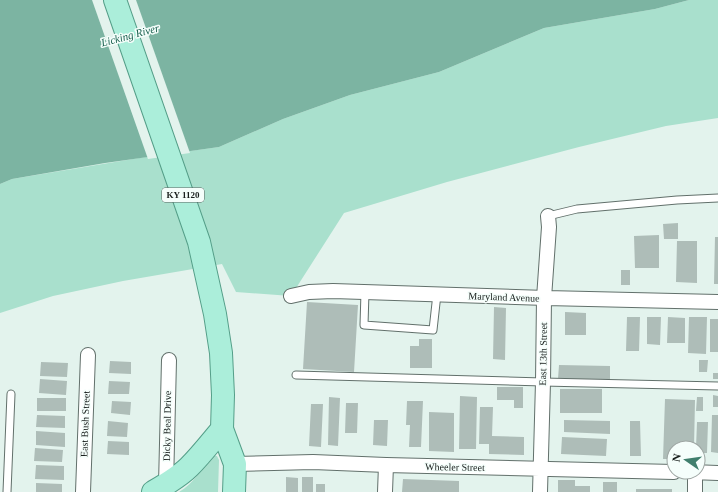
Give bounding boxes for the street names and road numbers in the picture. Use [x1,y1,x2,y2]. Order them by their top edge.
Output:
road number: KY 1120 [162,188,204,202]
street label: Maryland Avenue [468,290,540,304]
street label: East 13th Street [537,322,549,386]
street label: Dicky Beal Drive [161,390,173,461]
street label: East Bush Street [78,391,92,457]
street label: Wheeler Street [425,461,485,473]

